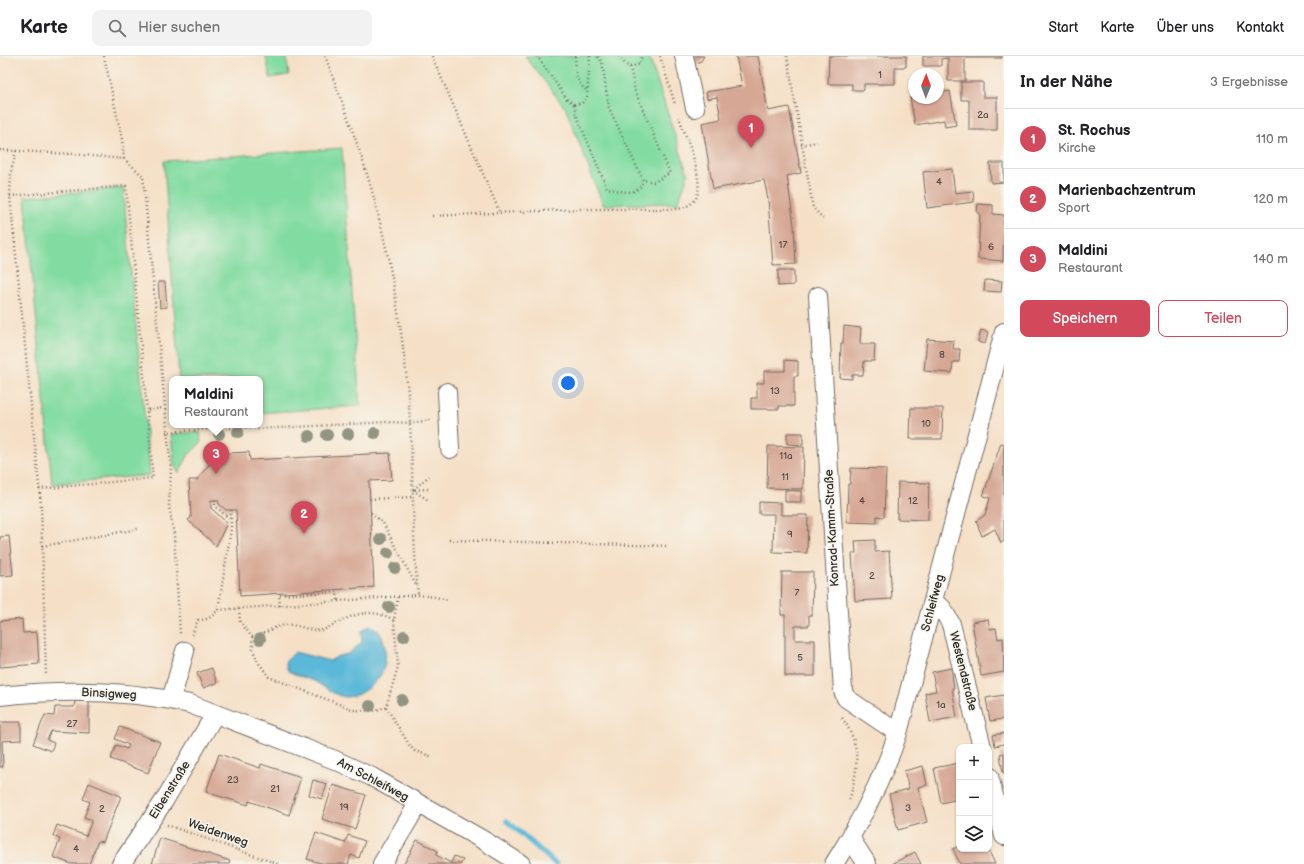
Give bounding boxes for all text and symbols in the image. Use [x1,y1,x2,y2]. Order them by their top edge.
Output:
search box [92,10,372,46]
text: Karte [20,16,68,39]
icon: search [106,17,128,39]
text: Hier suchen [138,18,220,37]
text: Start [1048,19,1078,36]
text: Karte [1100,19,1134,36]
text: Über uns [1156,19,1214,36]
text: Kontakt [1236,19,1284,36]
north arrow [908,68,944,104]
house number: 1 [878,69,882,81]
text: In der Nähe [1020,72,1113,92]
text: 3 Ergebnisse [1210,74,1288,90]
house number: 2a [977,109,989,121]
pin: 1 [738,115,764,148]
text: St. Rochus [1058,121,1130,140]
text: 1 [1030,131,1036,147]
text: 110 m [1256,131,1288,147]
text: Kirche [1058,140,1096,156]
house number: 4 [936,176,942,188]
text: Marienbachzentrum [1058,181,1196,200]
text: 2 [1029,191,1037,207]
text: 120 m [1253,191,1288,207]
text: Sport [1058,200,1090,216]
house number: 17 [779,239,787,251]
house number: 6 [988,241,994,253]
text: Maldini [1058,241,1108,260]
text: 3 [1029,251,1037,267]
text: 140 m [1253,251,1288,267]
text: Restaurant [1058,260,1123,276]
button: Speichern [1020,300,1150,337]
button: Teilen [1158,300,1288,337]
house number: 8 [939,349,945,361]
your location [558,373,578,393]
popup [169,376,263,428]
text: Maldini [184,385,233,404]
house number: 13 [770,385,780,397]
text: Restaurant [184,404,248,420]
house number: 10 [921,418,931,430]
pin: 3 [203,441,229,474]
house number: 11a [779,450,793,462]
street label: Konrad-Kamm-Straße [821,469,843,587]
house number: 11 [781,471,789,483]
house number: 4 [859,495,865,507]
house number: 12 [908,495,918,507]
pin: 2 [291,501,317,534]
house number: 9 [787,528,793,540]
house number: 2 [869,570,875,582]
street label: Schleifweg [918,573,948,633]
house number: 7 [795,587,800,599]
street label: Westendstraße [946,630,980,712]
house number: 5 [797,652,803,664]
street label: Binsigweg [81,685,137,703]
house number: 1a [936,699,946,711]
house number: 27 [67,718,77,730]
map controls [956,744,992,852]
button: + [956,744,992,780]
street label: Am Schleifweg [335,755,411,805]
street label: Eibenstraße [146,758,194,822]
house number: 23 [227,774,239,786]
button: − [956,780,992,816]
house number: 21 [270,783,280,795]
house number: 19 [339,801,349,813]
house number: 3 [905,802,911,814]
house number: 2 [99,803,105,815]
street label: Weidenweg [186,816,250,850]
button: layers [956,816,992,852]
house number: 4 [73,843,79,855]

